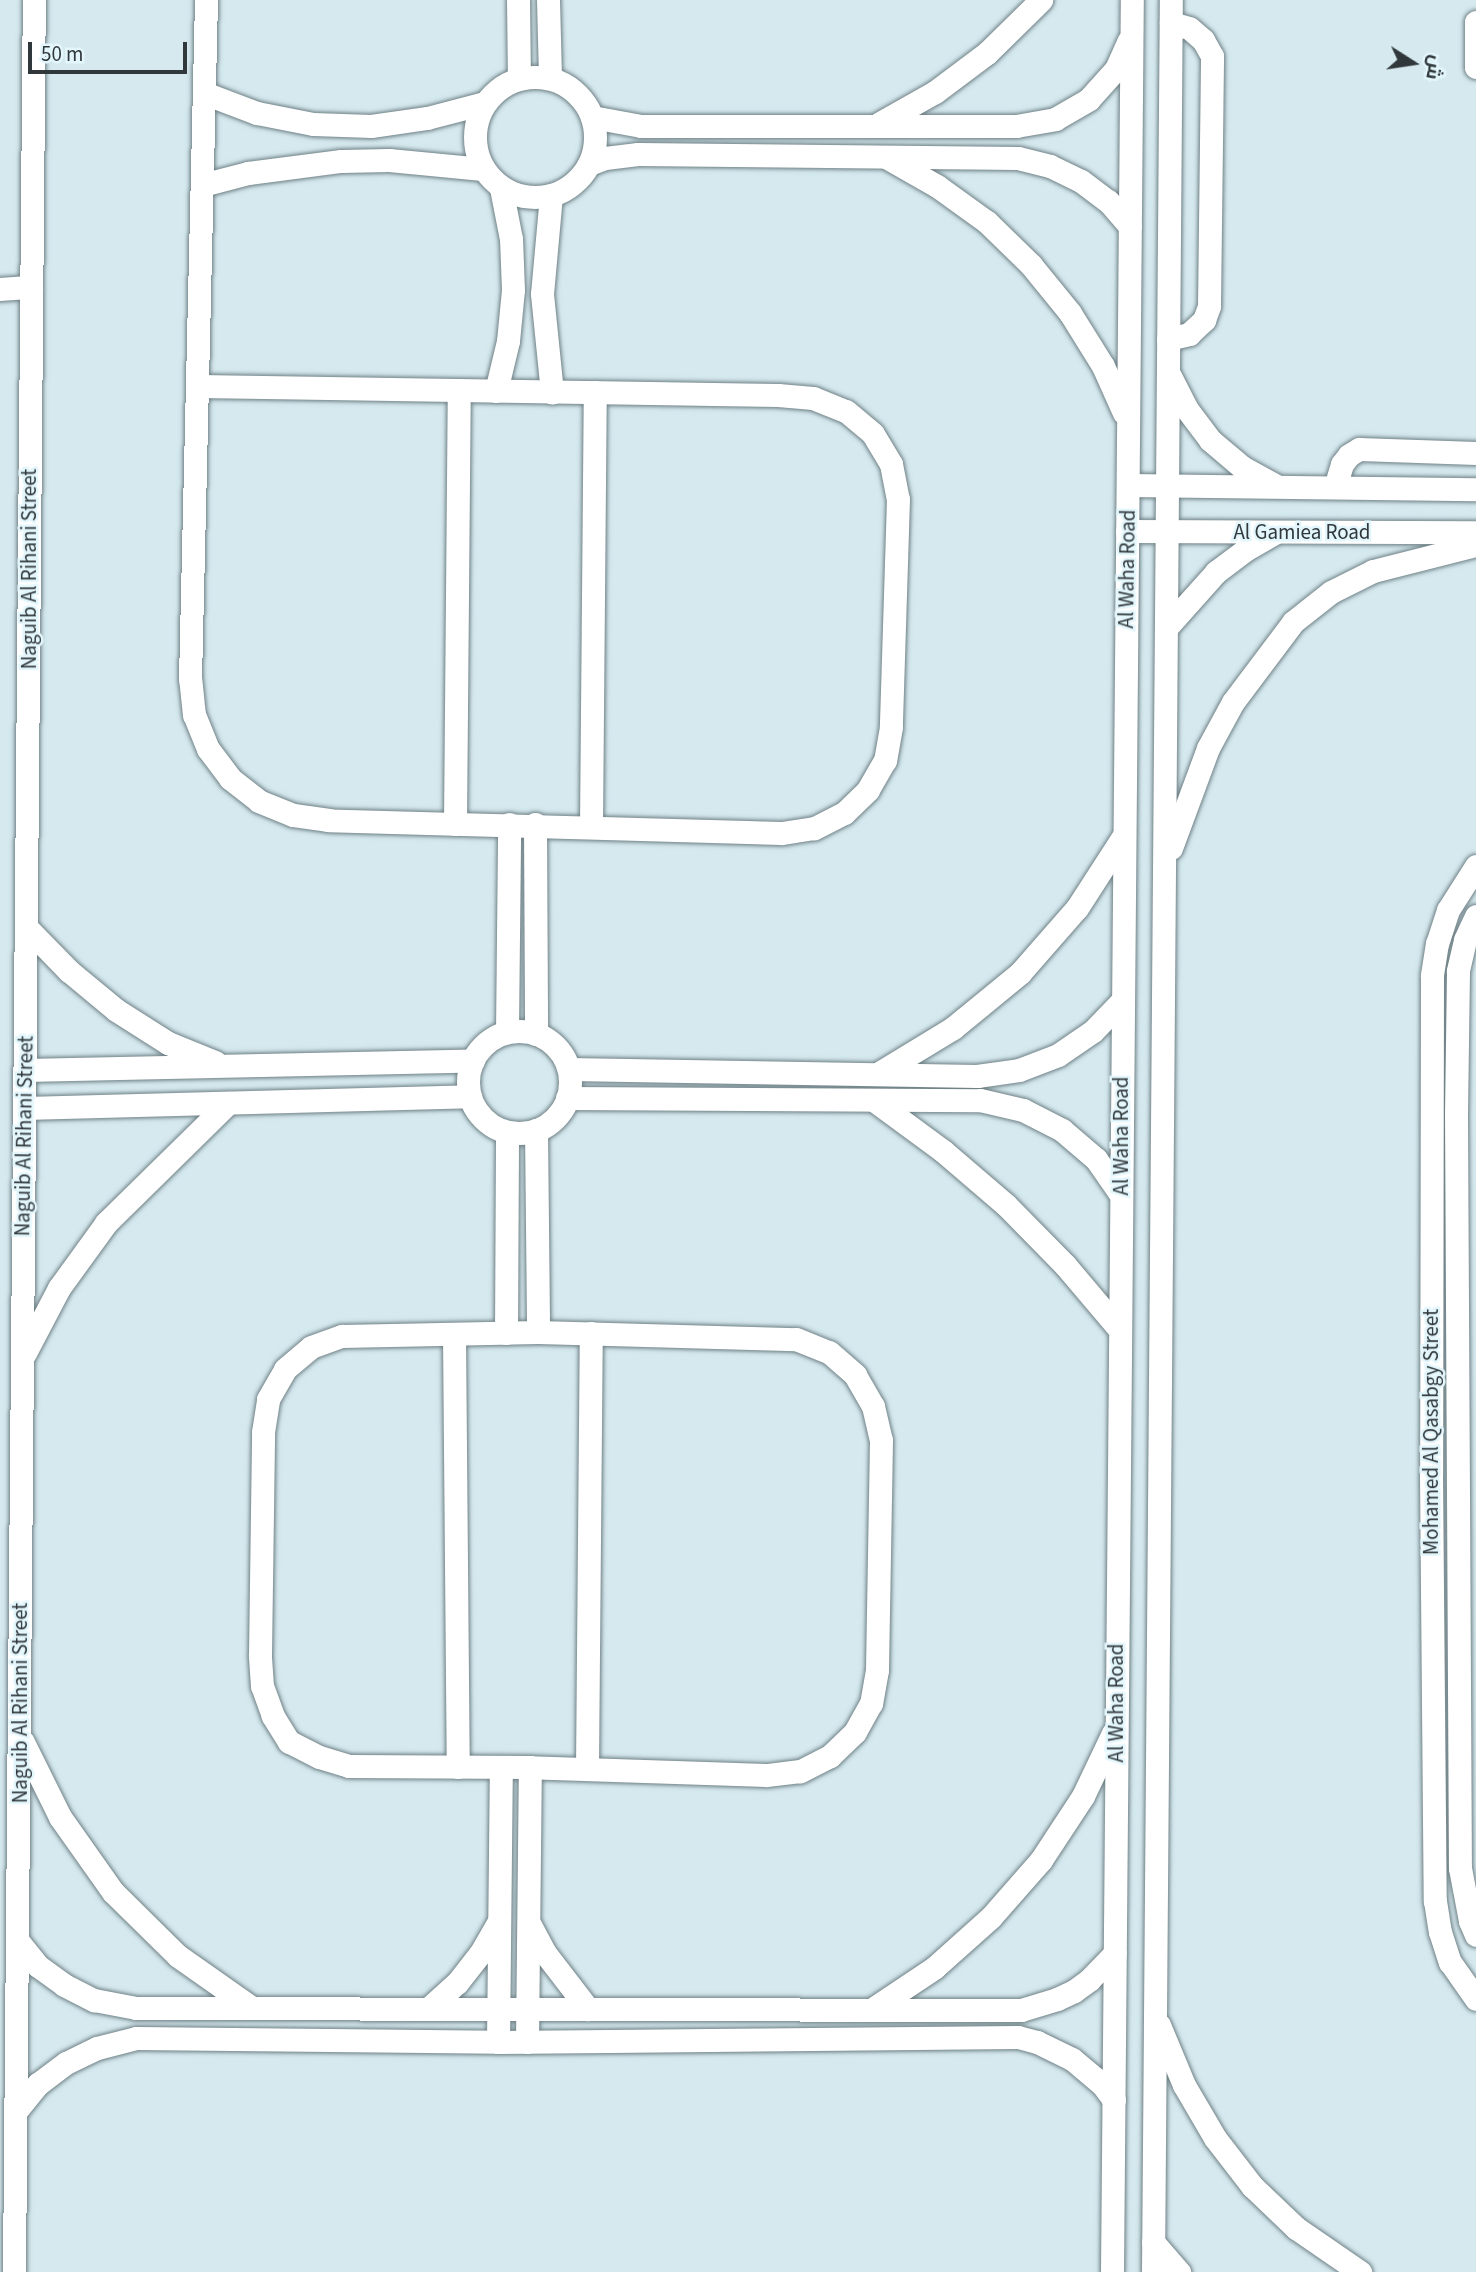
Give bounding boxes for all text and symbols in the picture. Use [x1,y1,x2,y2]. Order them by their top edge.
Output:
scale bar [32,28,191,72]
north arrow [1378,28,1448,98]
text: 50 m [41,39,83,69]
text: ش [1418,53,1450,82]
street label: Naguib Al Rihani Street [16,469,42,669]
street label: Al Waha Road [1113,509,1141,629]
street label: Al Gamiea Road [1233,519,1371,545]
street label: Naguib Al Rihani Street [10,1035,38,1237]
street label: Al Waha Road [1108,1077,1134,1195]
street label: Mohamed Al Qasabgy Street [1418,1309,1444,1555]
street label: Naguib Al Rihani Street [7,1603,33,1803]
street label: Al Waha Road [1103,1644,1129,1762]

